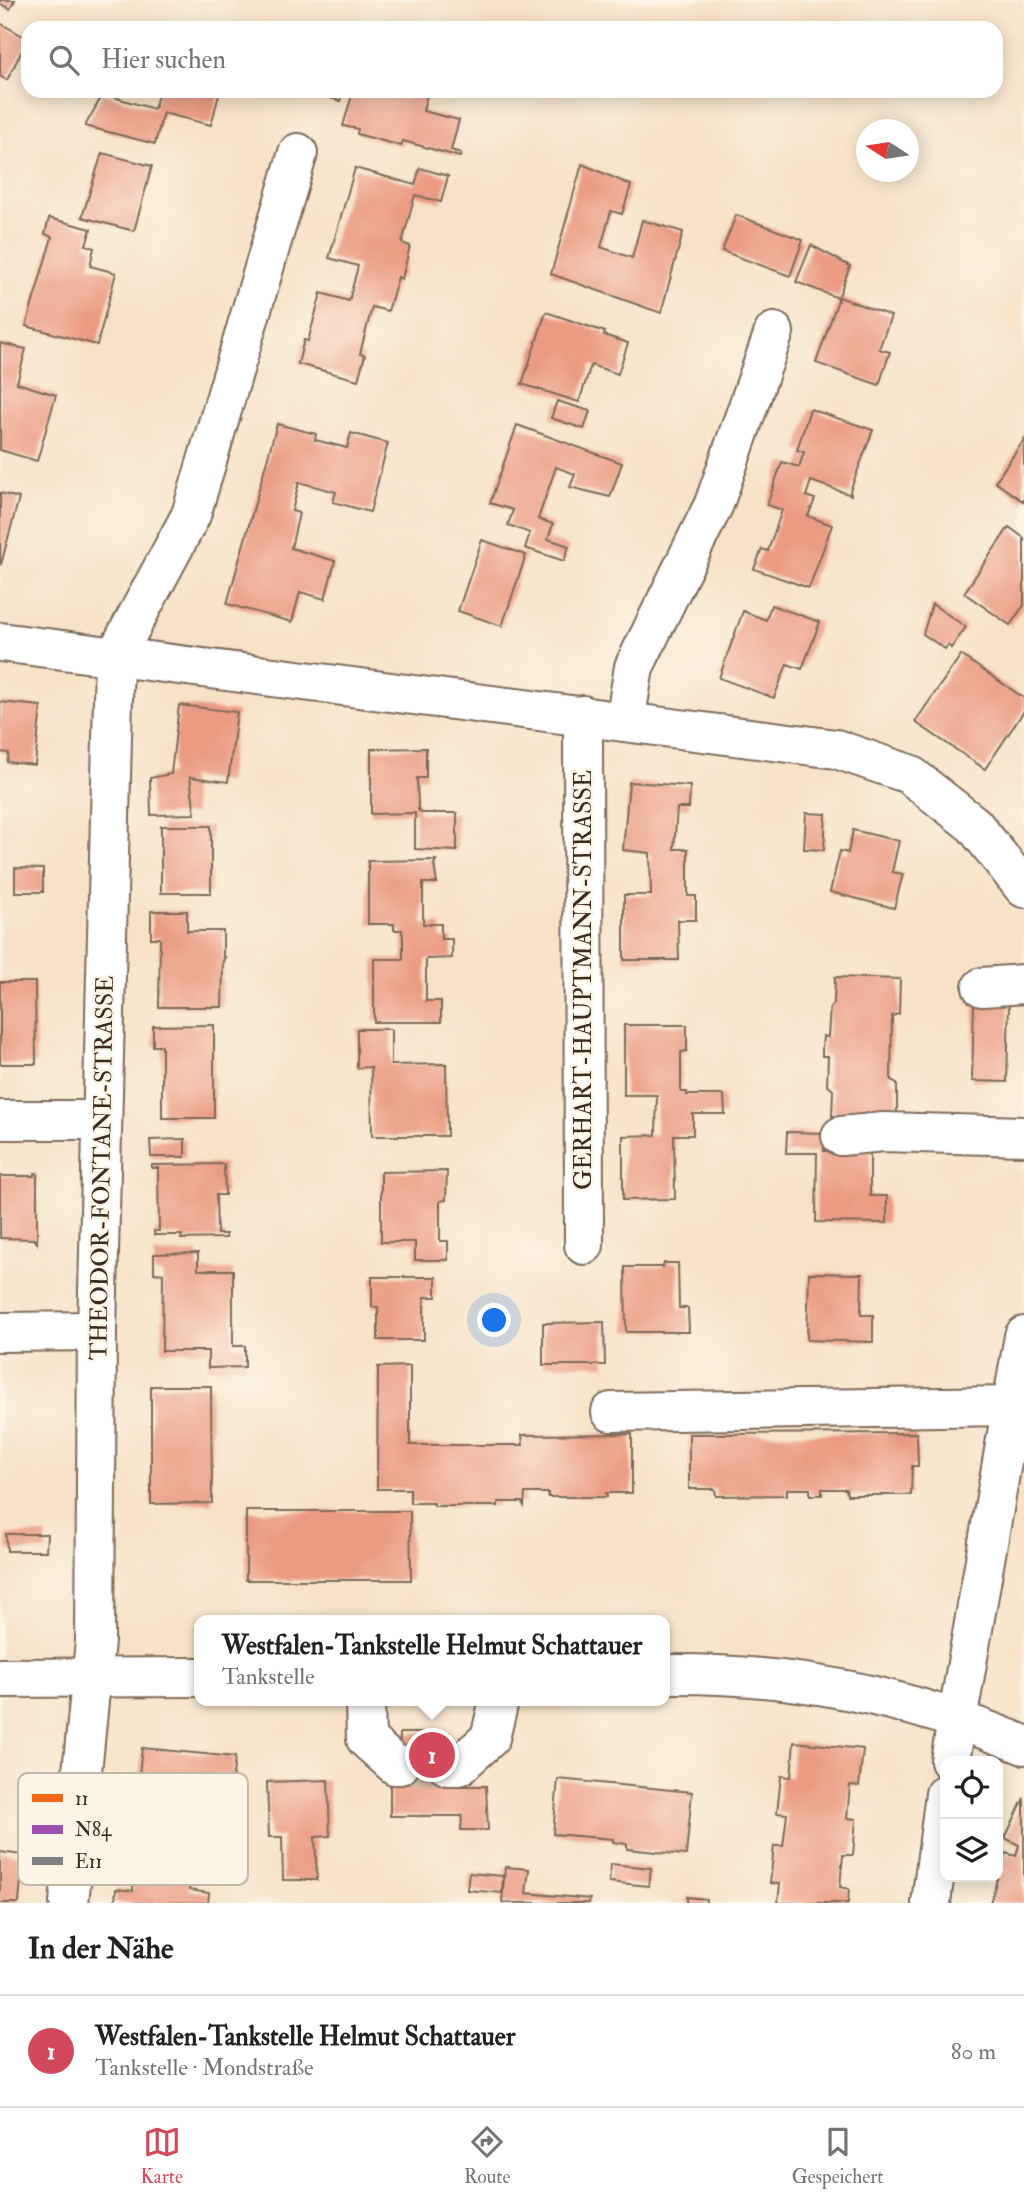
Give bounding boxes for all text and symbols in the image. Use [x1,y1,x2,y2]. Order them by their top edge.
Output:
search box [21,21,1003,98]
icon: search [45,41,83,79]
text: Hier suchen [101,44,226,76]
north arrow [856,119,919,182]
street label: GERHART-HAUPTMANN-STRASSE [568,770,599,1190]
street label: THEODOR-FONTANE-STRASSE [83,975,121,1361]
your location [477,1303,511,1337]
popup [194,1615,670,1706]
text: Westfalen-Tankstelle Helmut Schattauer [222,1630,642,1662]
text: Tankstelle [222,1662,315,1691]
pin: 1 [409,1729,455,1781]
map controls [940,1756,1003,1882]
button: locate [940,1756,1003,1819]
legend [18,1773,248,1885]
text: 11 [75,1787,89,1811]
text: N84 [75,1818,112,1842]
button: layers [940,1819,1003,1882]
text: E11 [75,1850,102,1874]
text: In der Nähe [28,1930,173,1967]
text: Westfalen-Tankstelle Helmut Schattauer [95,2021,515,2053]
text: 1 [47,2037,55,2066]
text: 80 m [951,2037,996,2066]
text: Tankstelle · Mondstraße [95,2053,314,2082]
tab: Karte [141,2123,183,2189]
tab: Route [464,2123,510,2189]
tab: Gespeichert [792,2123,883,2189]

